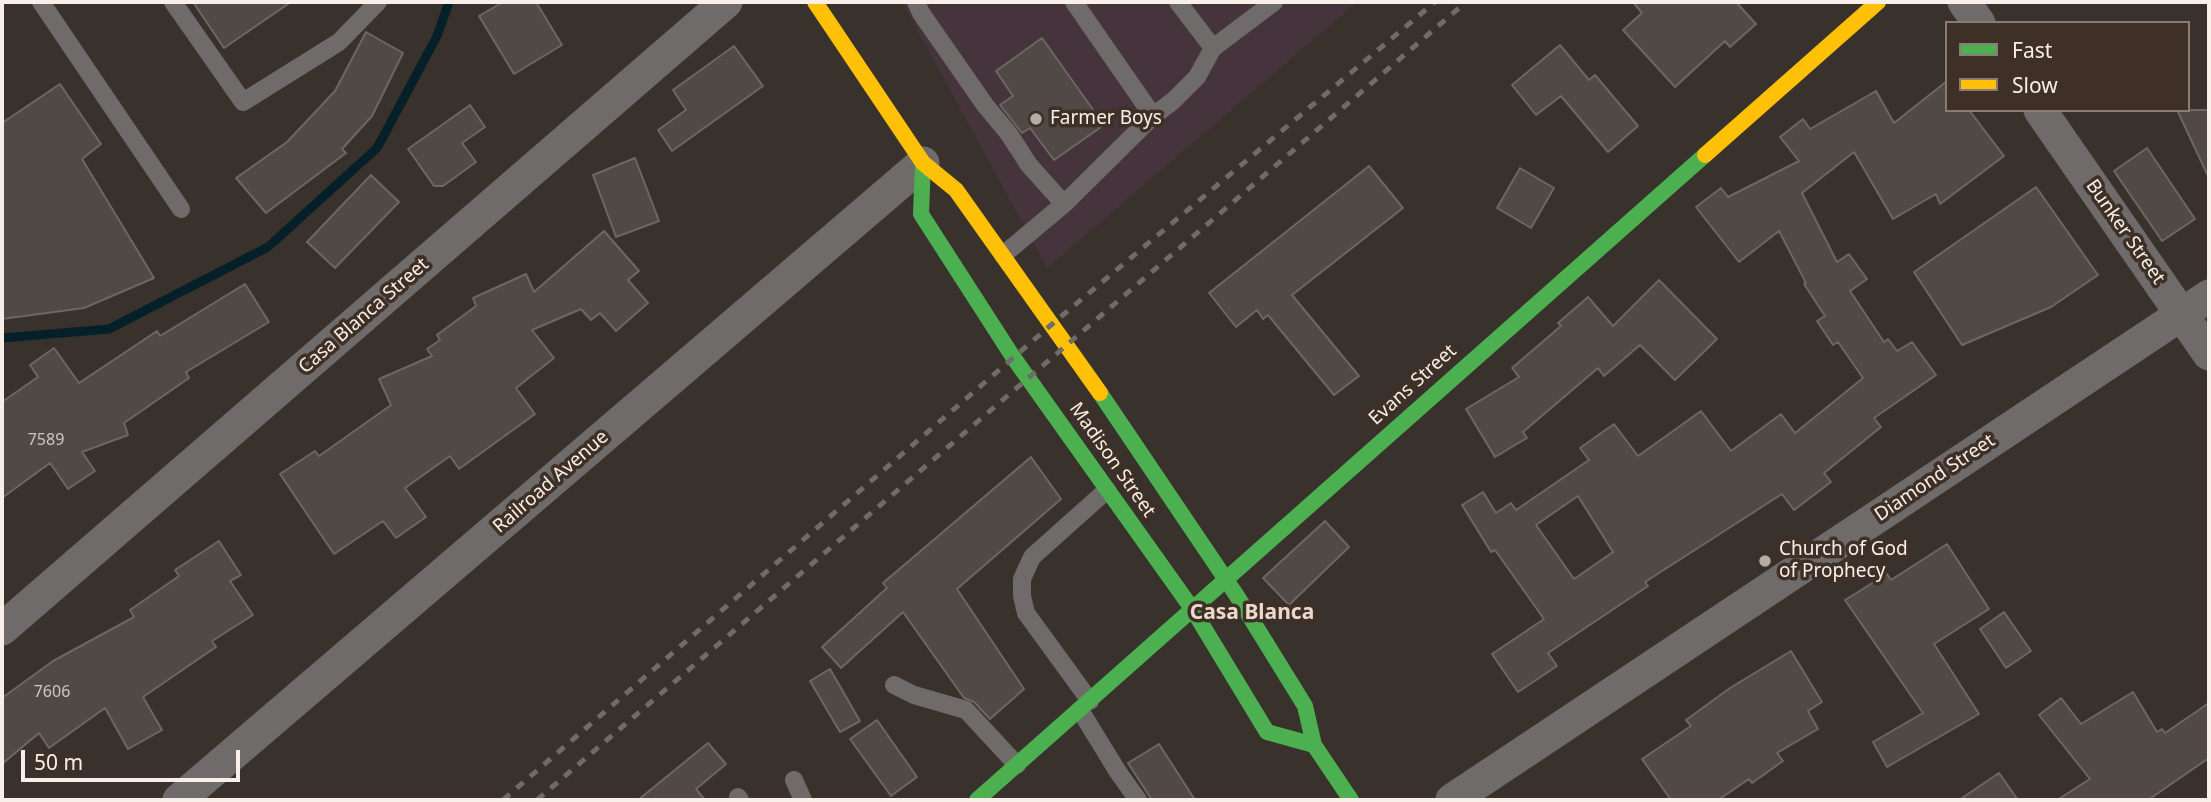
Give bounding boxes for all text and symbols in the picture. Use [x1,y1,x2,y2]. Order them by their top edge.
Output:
legend [1945,21,2190,112]
text: Fast [2012,36,2052,64]
text: Slow [2012,71,2058,99]
place label: Farmer Boys [1050,108,1162,130]
marker: Farmer Boys [1028,111,1044,127]
street label: Bunker Street [2081,175,2169,289]
street label: Casa Blanca Street [294,253,434,379]
street label: Evans Street [1365,340,1461,430]
street label: Madison Street [1064,398,1160,522]
street label: Railroad Avenue [489,426,613,538]
street label: Diamond Street [1871,429,1999,527]
house number: 7589 [28,430,64,450]
place label: Church of God of Prophecy [1779,539,1908,583]
marker: Church of God of Prophecy [1757,553,1773,569]
district label: Casa Blanca [1190,600,1314,626]
house number: 7606 [34,682,70,702]
scale bar [24,736,243,780]
text: 50 m [34,748,83,776]

